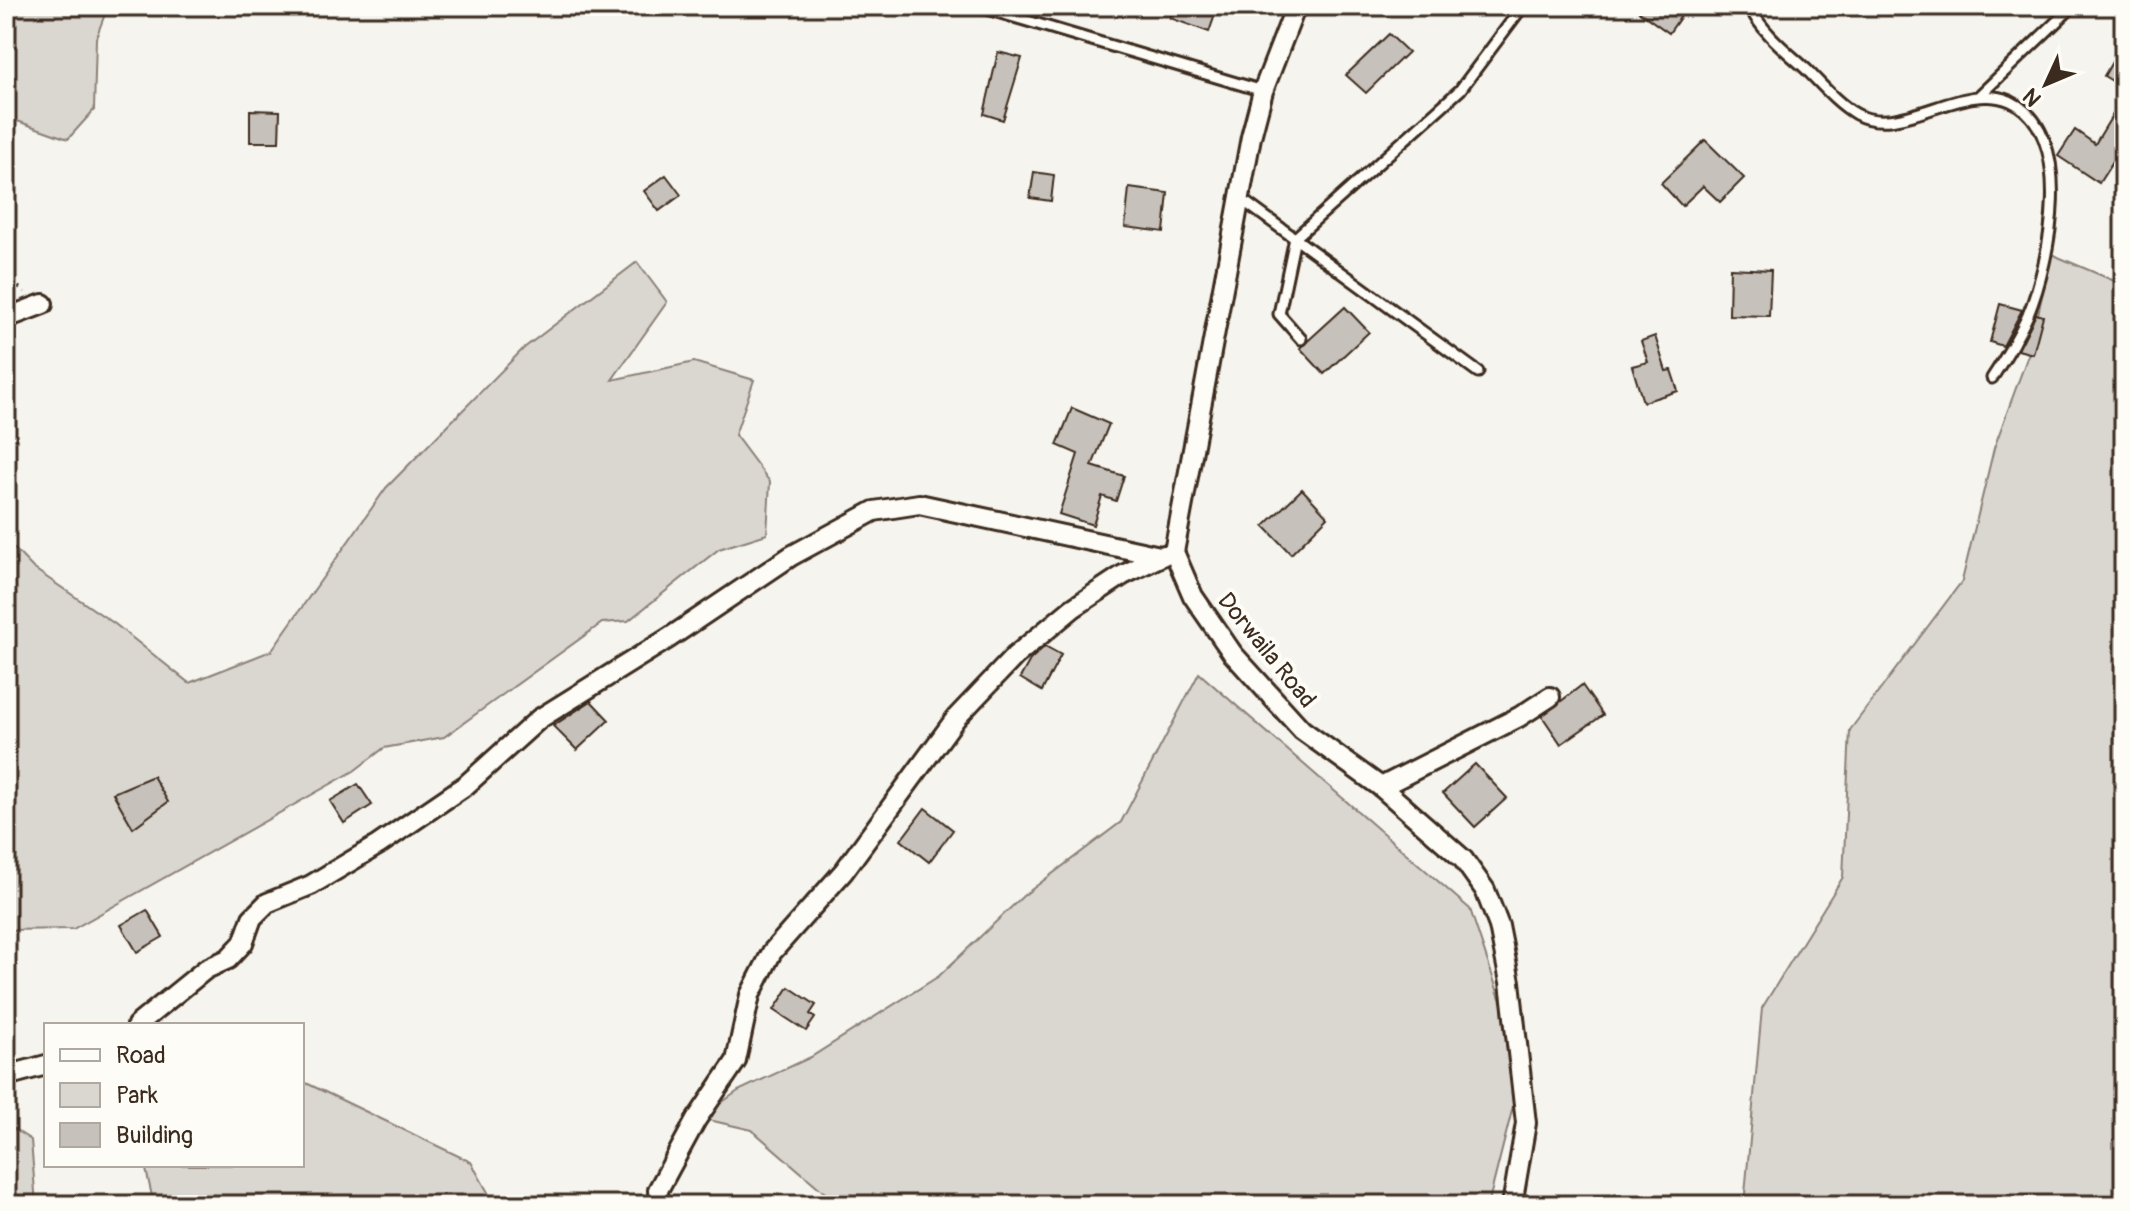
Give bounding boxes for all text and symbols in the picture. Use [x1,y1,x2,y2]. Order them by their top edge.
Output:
north arrow [2006,44,2086,124]
text: N [2017,82,2048,112]
street label: Dorwaila Road [1211,587,1322,714]
legend [44,1023,304,1167]
text: Road [116,1041,166,1070]
text: Park [116,1081,158,1110]
text: Building [116,1121,193,1150]

